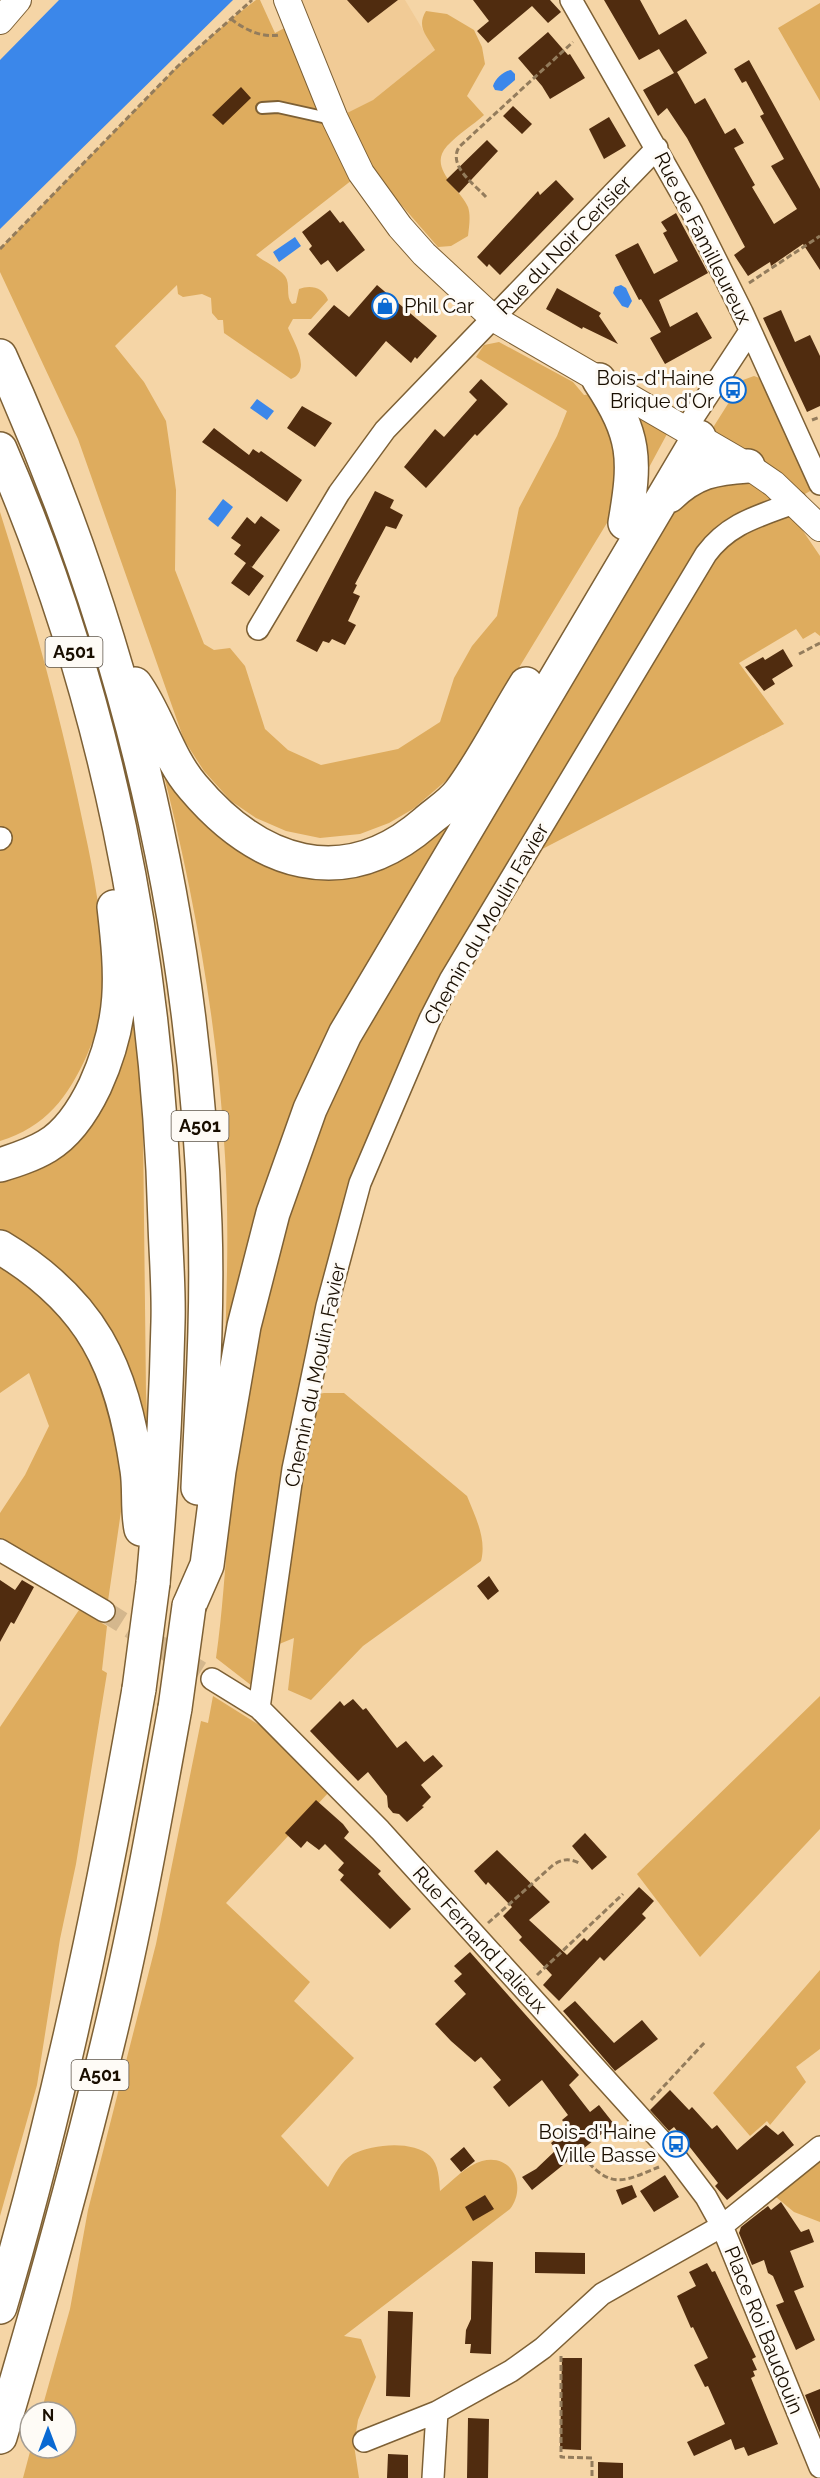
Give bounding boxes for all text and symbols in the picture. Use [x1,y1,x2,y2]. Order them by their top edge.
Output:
street label: Rue de Familleureux [649,148,757,328]
street label: Rue du Noir Cerisier [492,171,636,319]
shop icon: Phil Car [370,291,400,321]
place label: Phil Car [404,294,474,318]
place label: Bois-d'Haine Brique d'Or [597,366,714,413]
bus stop icon: Bois-d'Haine Brique d'Or [718,375,748,405]
road number: A501 [46,637,103,667]
street label: Chemin du Moulin Favier [418,819,554,1029]
road number: A501 [172,1111,228,1141]
street label: Chemin du Moulin Favier [279,1261,351,1489]
street label: Rue Fernand Lalieux [408,1862,552,2018]
road number: A501 [72,2060,128,2090]
place label: Bois-d'Haine Ville Basse [539,2120,656,2167]
bus stop icon: Bois-d'Haine Ville Basse [661,2129,691,2159]
street label: Place Roi Baudouin [719,2243,809,2417]
north arrow [18,2400,78,2460]
text: N [42,2406,54,2425]

